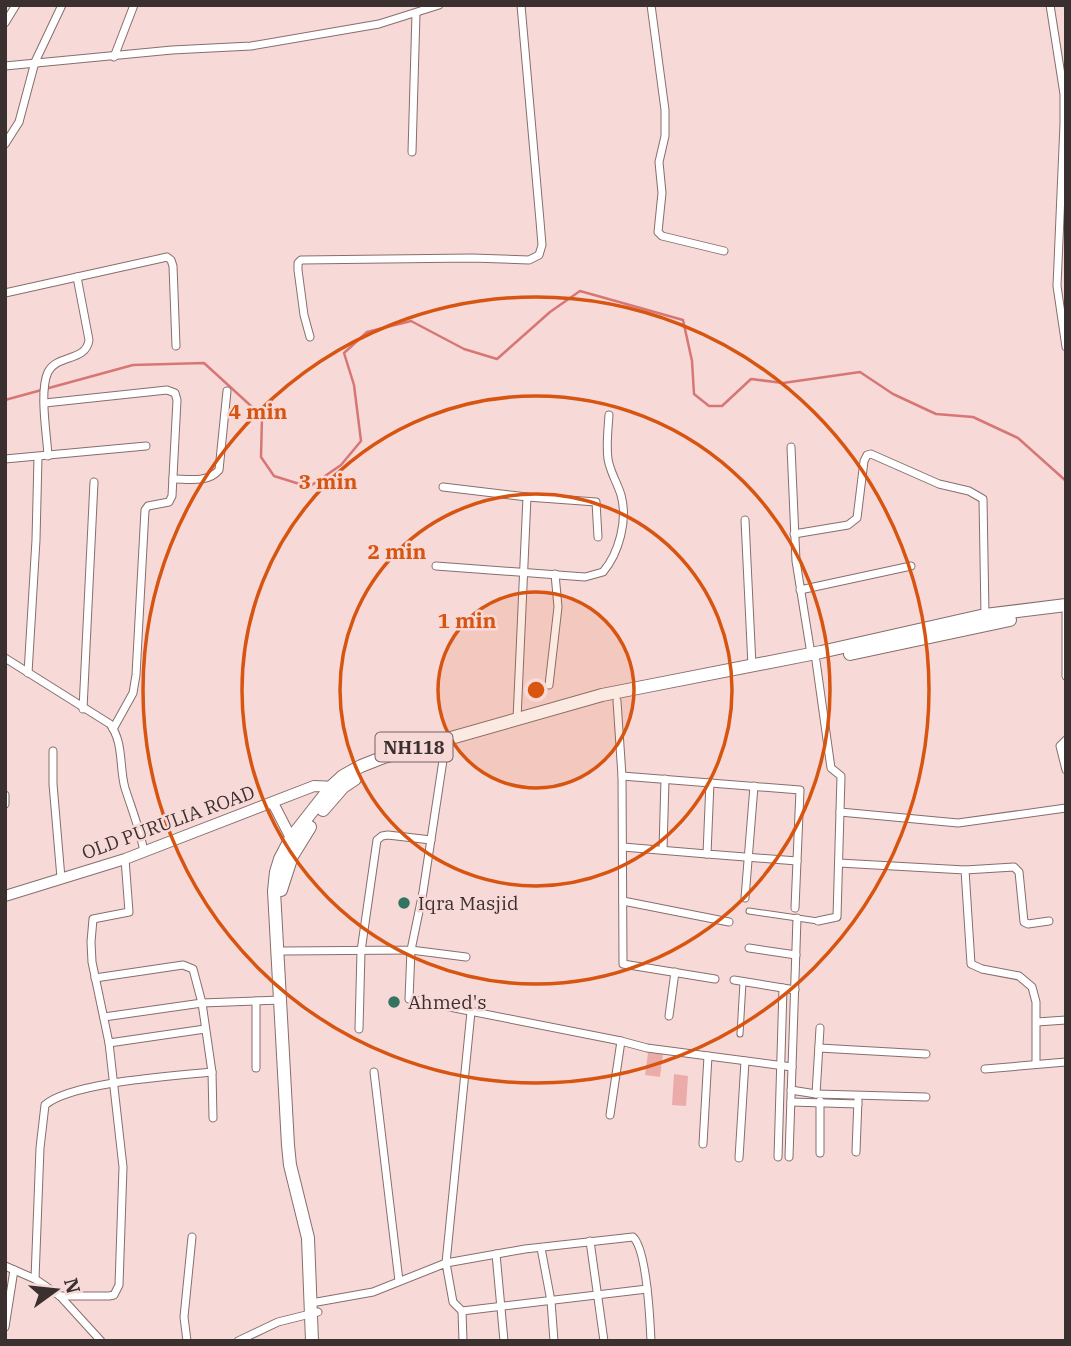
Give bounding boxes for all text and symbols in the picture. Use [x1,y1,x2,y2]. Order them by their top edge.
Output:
text: 4 min [229,397,287,425]
text: 3 min [299,467,357,495]
text: 2 min [368,537,426,565]
text: 1 min [438,606,496,634]
centre of rings [524,678,548,702]
road number: NH118 [376,732,452,762]
street label: OLD PURULIA ROAD [78,780,258,864]
place label: Iqra Masjid [418,891,519,915]
marker: Iqra Masjid [396,895,412,911]
place label: Ahmed's [408,990,487,1014]
marker: Ahmed's [386,994,402,1010]
north arrow [21,1255,91,1325]
text: N [59,1275,86,1296]

